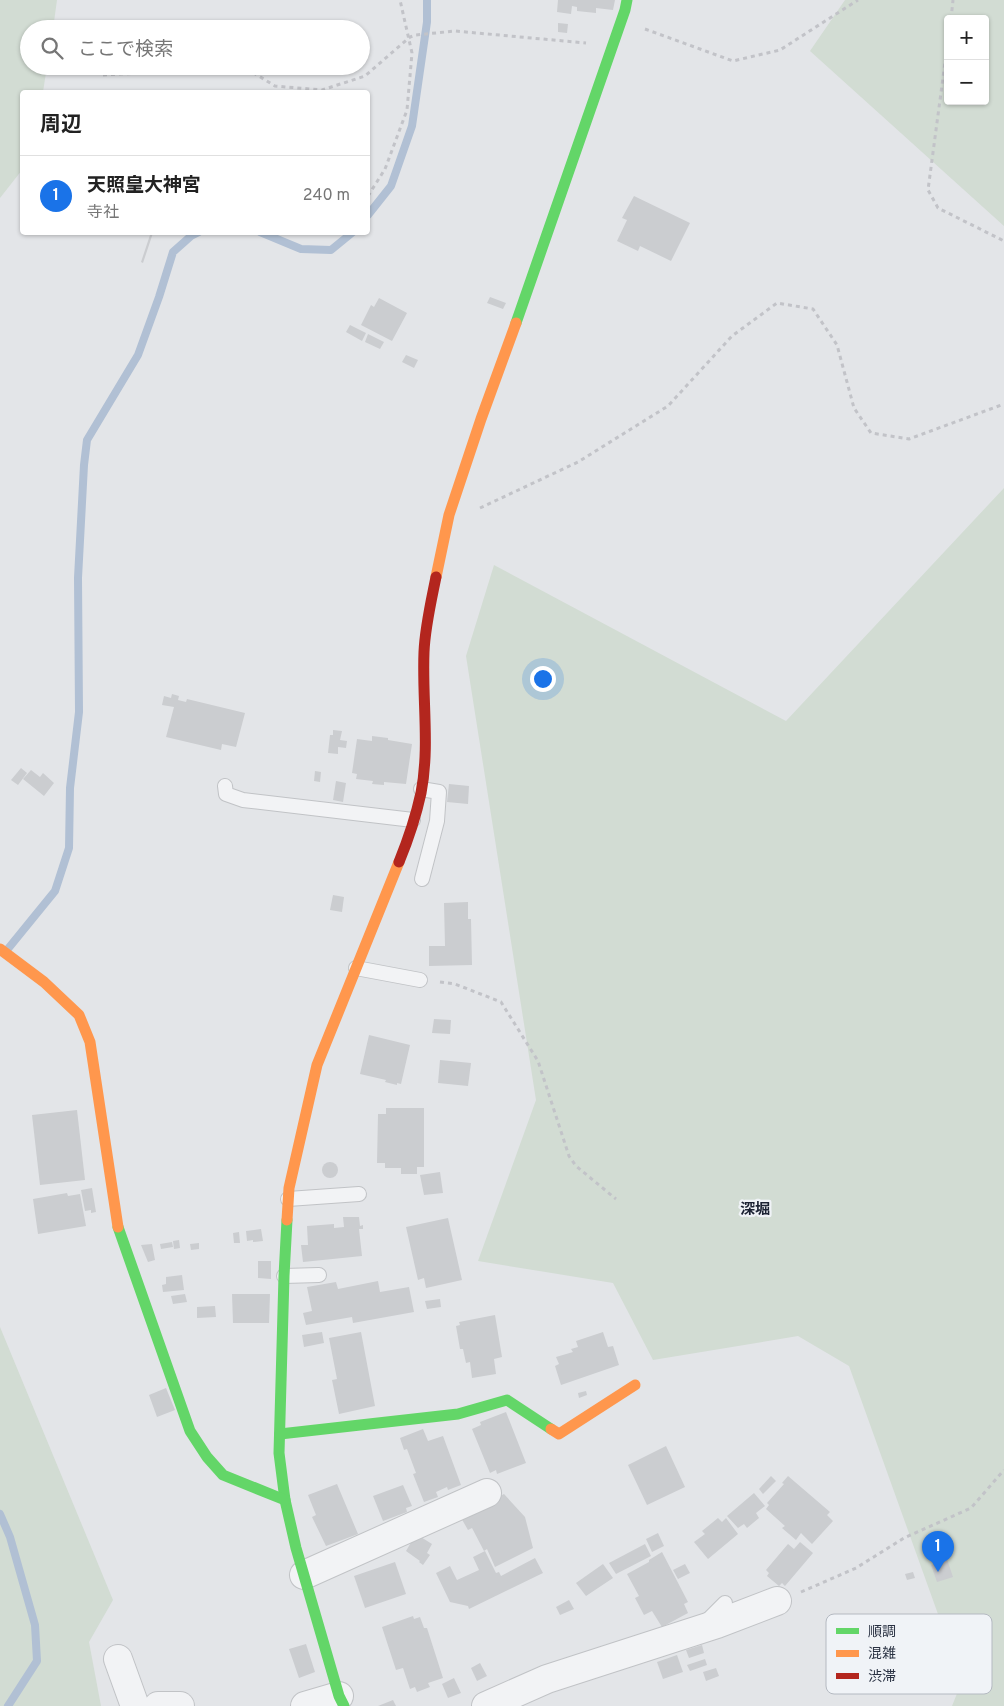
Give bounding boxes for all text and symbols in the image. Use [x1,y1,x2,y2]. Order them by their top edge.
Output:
map controls [944,15,989,105]
button: + [944,15,989,60]
search box [20,20,370,75]
icon: search [38,34,66,62]
text: ここで検索 [78,38,173,62]
button: − [944,60,989,105]
text: 周辺 [40,112,82,139]
text: 天照皇大神宮 [87,174,201,198]
text: 1 [53,186,59,206]
text: 240 m [303,186,350,206]
text: 寺社 [87,203,119,223]
your location [530,666,556,692]
district label: 深堀 [740,1201,770,1220]
pin: 1 [922,1531,954,1572]
legend [826,1614,992,1694]
text: 順調 [868,1624,896,1641]
text: 混雑 [868,1645,896,1663]
text: 渋滞 [868,1669,896,1686]

